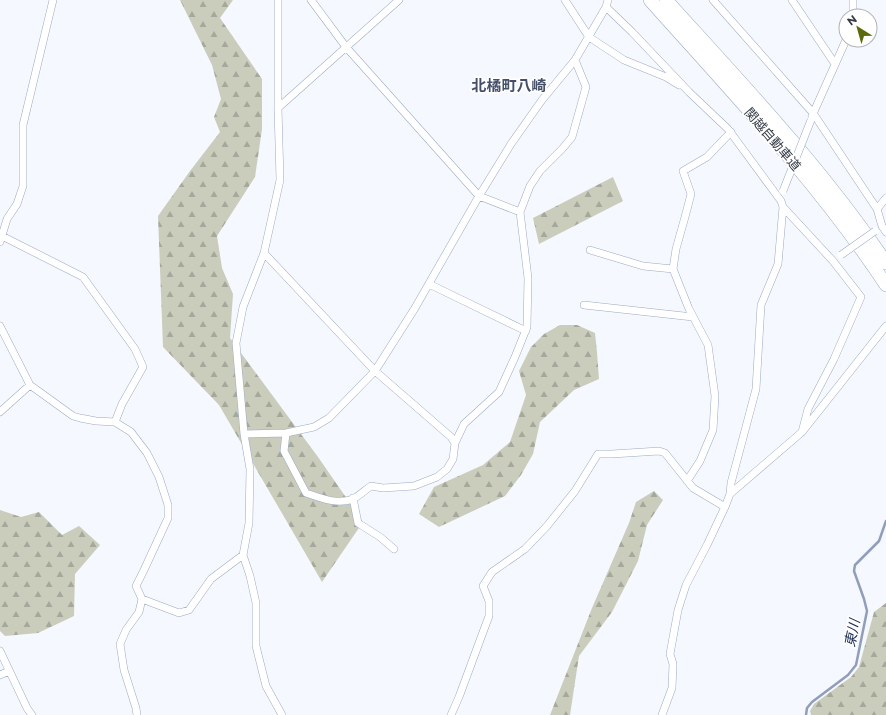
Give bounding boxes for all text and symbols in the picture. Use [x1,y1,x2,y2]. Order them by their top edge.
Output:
north arrow [838,8,878,48]
text: N [844,12,860,28]
district label: 北橘町八崎 [471,76,547,95]
street label: 関越自動車道 [741,104,805,174]
water label: 東川 [840,616,864,648]

